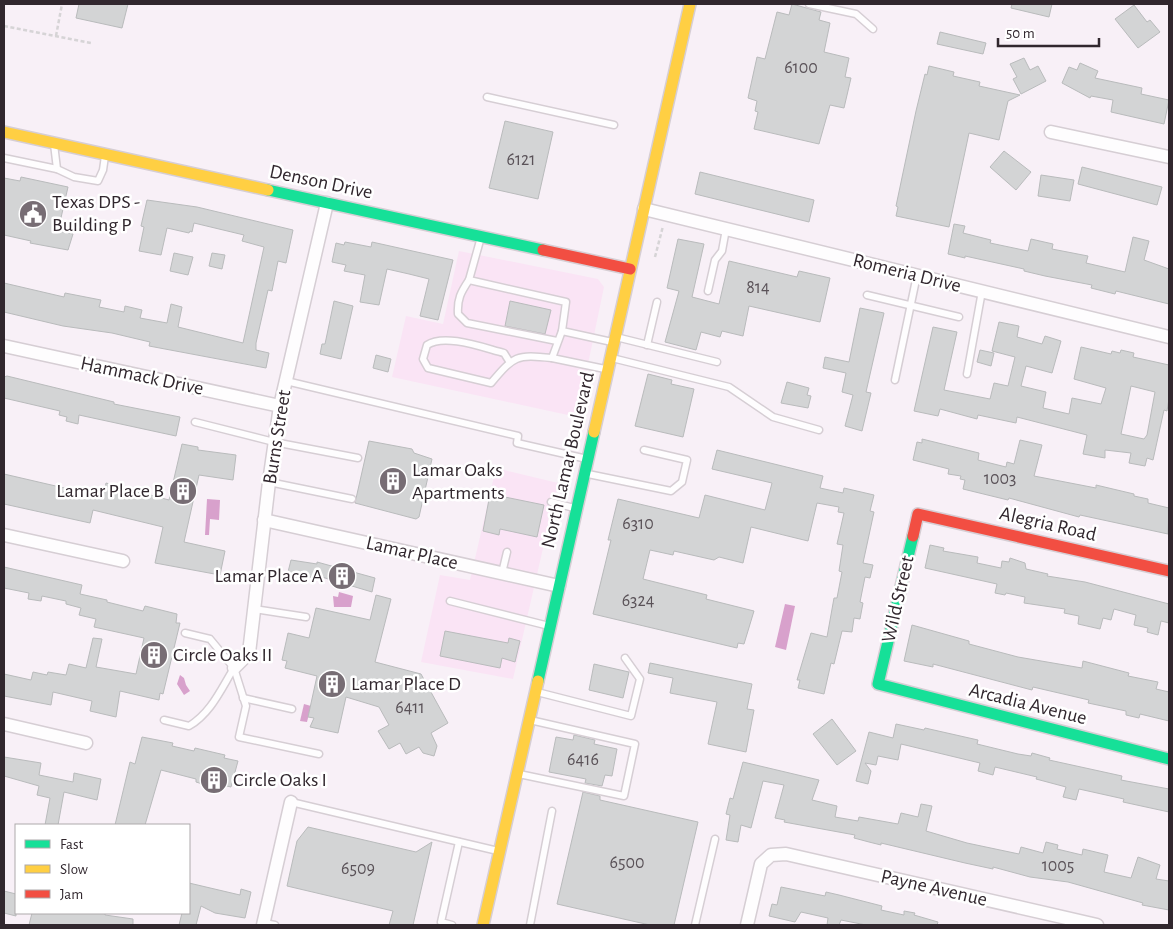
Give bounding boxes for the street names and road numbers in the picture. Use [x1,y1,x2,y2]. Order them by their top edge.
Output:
street label: Denson Drive [268,161,374,203]
street label: Romeria Drive [851,250,963,296]
street label: Hammack Drive [79,353,205,399]
street label: North Lamar Boulevard [538,370,598,550]
street label: Burns Street [260,388,294,486]
street label: Alegria Road [998,503,1098,545]
street label: Lamar Place [364,533,460,573]
street label: Wild Street [878,553,918,644]
street label: Arcadia Avenue [967,680,1089,728]
street label: Payne Avenue [879,866,989,910]

